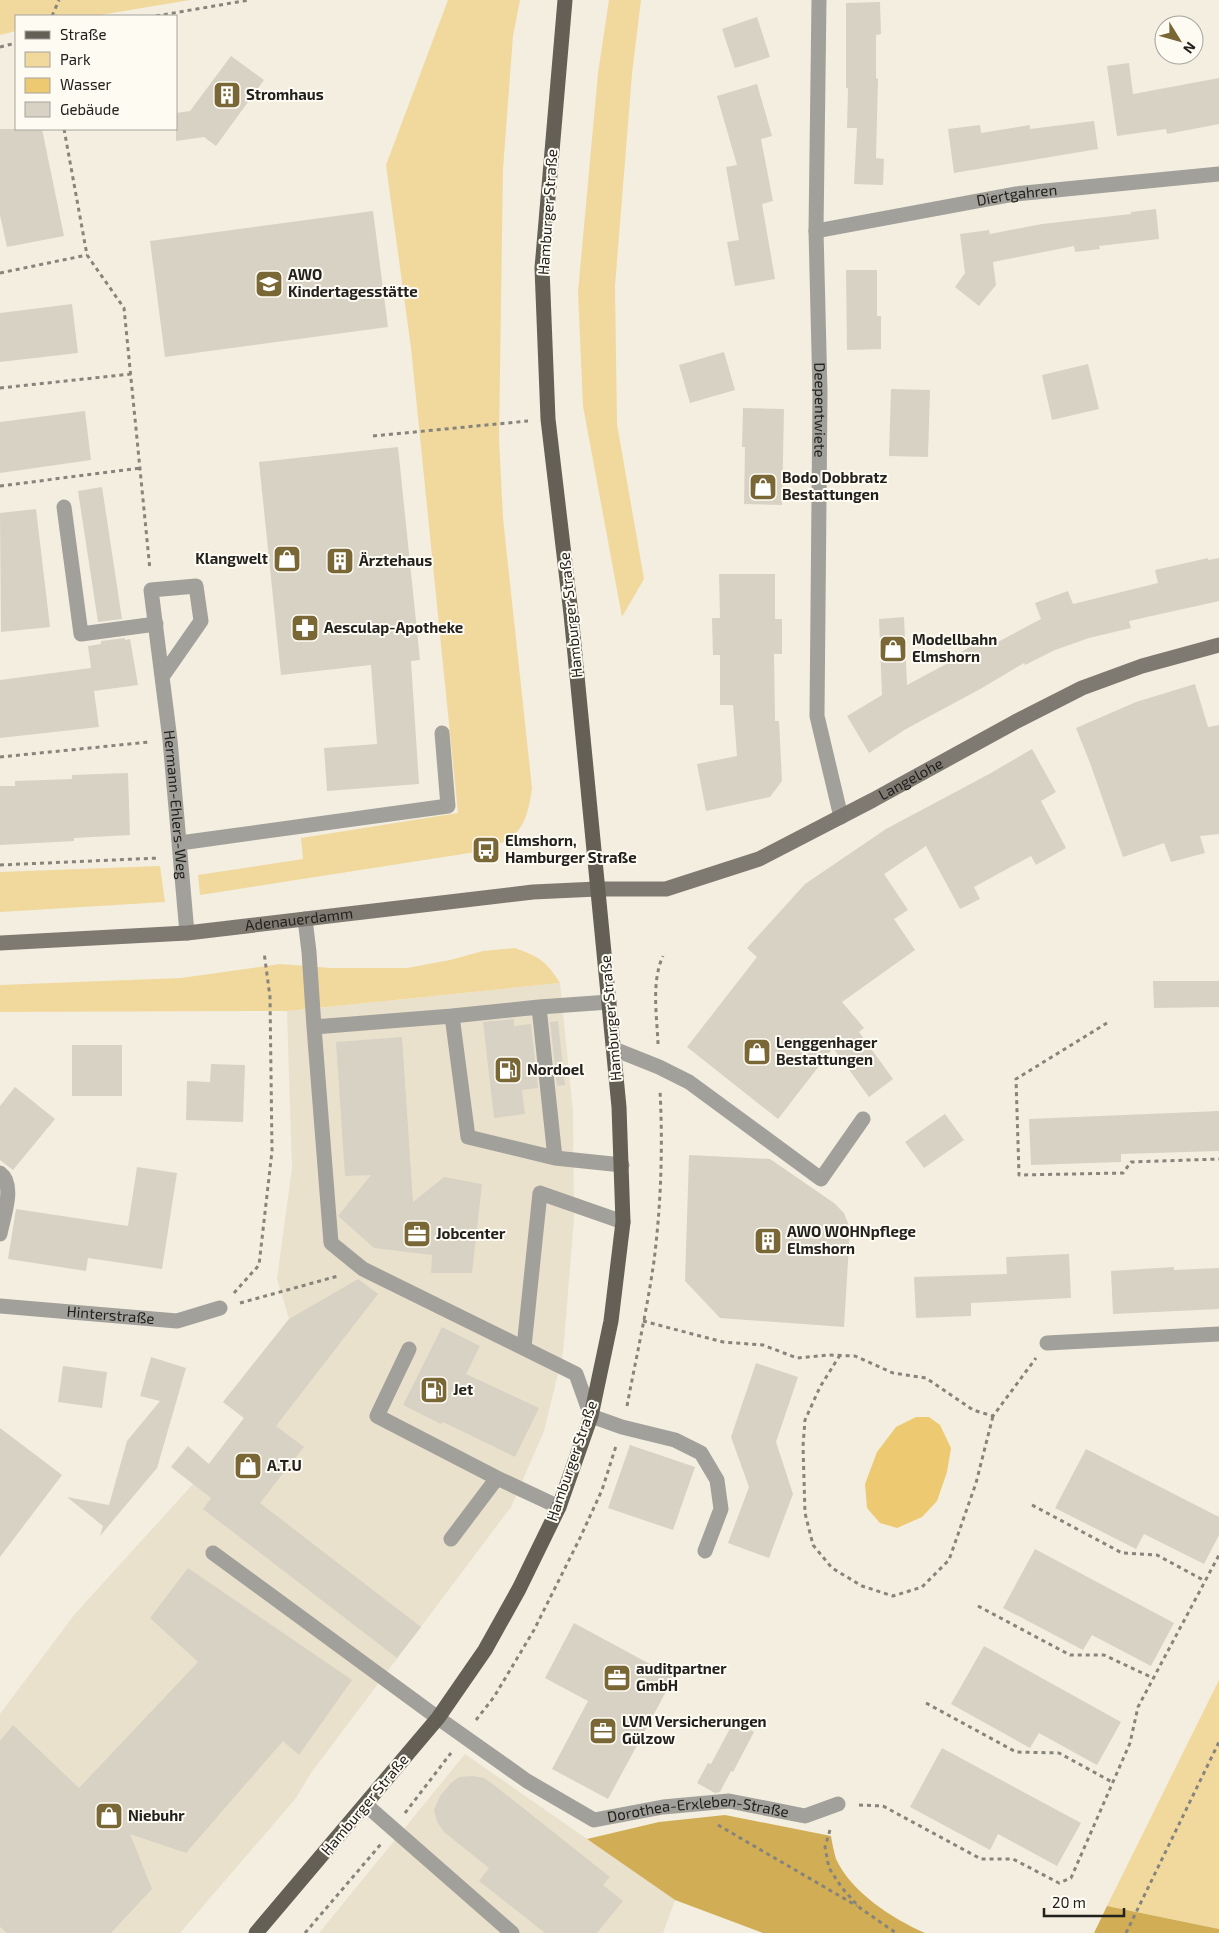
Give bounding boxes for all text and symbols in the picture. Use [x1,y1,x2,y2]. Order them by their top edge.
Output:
legend [15,15,178,130]
north arrow [1154,15,1204,65]
text: Straße [60,25,106,43]
text: N [1180,39,1200,57]
text: Park [60,50,91,68]
text: Wasser [60,75,112,93]
building icon: Stromhaus [212,80,242,110]
place label: Stromhaus [246,85,324,103]
text: Gebäude [60,100,119,118]
street label: Hamburger Straße [534,148,560,276]
street label: Diertgahren [975,180,1058,209]
place label: AWO Kindertagesstätte [288,265,418,300]
school or university icon: AWO Kindertagesstätte [254,269,284,299]
street label: Deepentwiete [811,362,830,458]
place label: Bodo Dobbratz Bestattungen [782,468,887,503]
shop icon: Bodo Dobbratz Bestattungen [748,472,778,502]
shop icon: Klangwelt [272,544,302,574]
building icon: Ärztehaus [325,546,355,576]
place label: Klangwelt [195,549,268,567]
place label: Ärztehaus [359,551,432,569]
street label: Hamburger Straße [554,551,586,679]
pharmacy icon: Aesculap-Apotheke [290,613,320,643]
place label: Aesculap-Apotheke [324,618,463,636]
place label: Modellbahn Elmshorn [912,630,997,665]
shop icon: Modellbahn Elmshorn [878,634,908,664]
street label: Hermann-Ehlers-Weg [161,729,192,881]
street label: Langelohe [875,753,946,803]
place label: Elmshorn, Hamburger Straße [505,831,637,866]
bus stop icon: Elmshorn, Hamburger Straße [471,835,501,865]
street label: Adenauerdamm [244,903,354,934]
street label: Hamburger Straße [596,954,624,1082]
place label: Lenggenhager Bestattungen [776,1033,878,1068]
shop icon: Lenggenhager Bestattungen [742,1037,772,1067]
fuel station icon: Nordoel [493,1055,523,1085]
place label: Nordoel [527,1060,584,1078]
office icon: Jobcenter [402,1219,432,1249]
place label: AWO WOHNpflege Elmshorn [787,1222,916,1257]
place label: Jobcenter [436,1224,506,1242]
building icon: AWO WOHNpflege Elmshorn [753,1226,783,1256]
street label: Hinterstraße [66,1302,155,1327]
fuel station icon: Jet [419,1375,449,1405]
place label: Jet [453,1380,473,1398]
street label: Hamburger Straße [542,1398,600,1523]
shop icon: A.T.U [233,1451,263,1481]
place label: A.T.U [267,1456,302,1474]
place label: auditpartner GmbH [636,1659,727,1694]
office icon: auditpartner GmbH [602,1663,632,1693]
place label: LVM Versicherungen Gülzow [622,1712,767,1747]
office icon: LVM Versicherungen Gülzow [588,1716,618,1746]
street label: Hamburger Straße [317,1750,412,1859]
street label: Dorothea-Erxleben-Straße [606,1791,791,1825]
shop icon: Niebuhr [94,1801,124,1831]
place label: Niebuhr [128,1806,185,1824]
scale bar [1044,1886,1124,1918]
text: 20 m [1052,1893,1086,1911]

